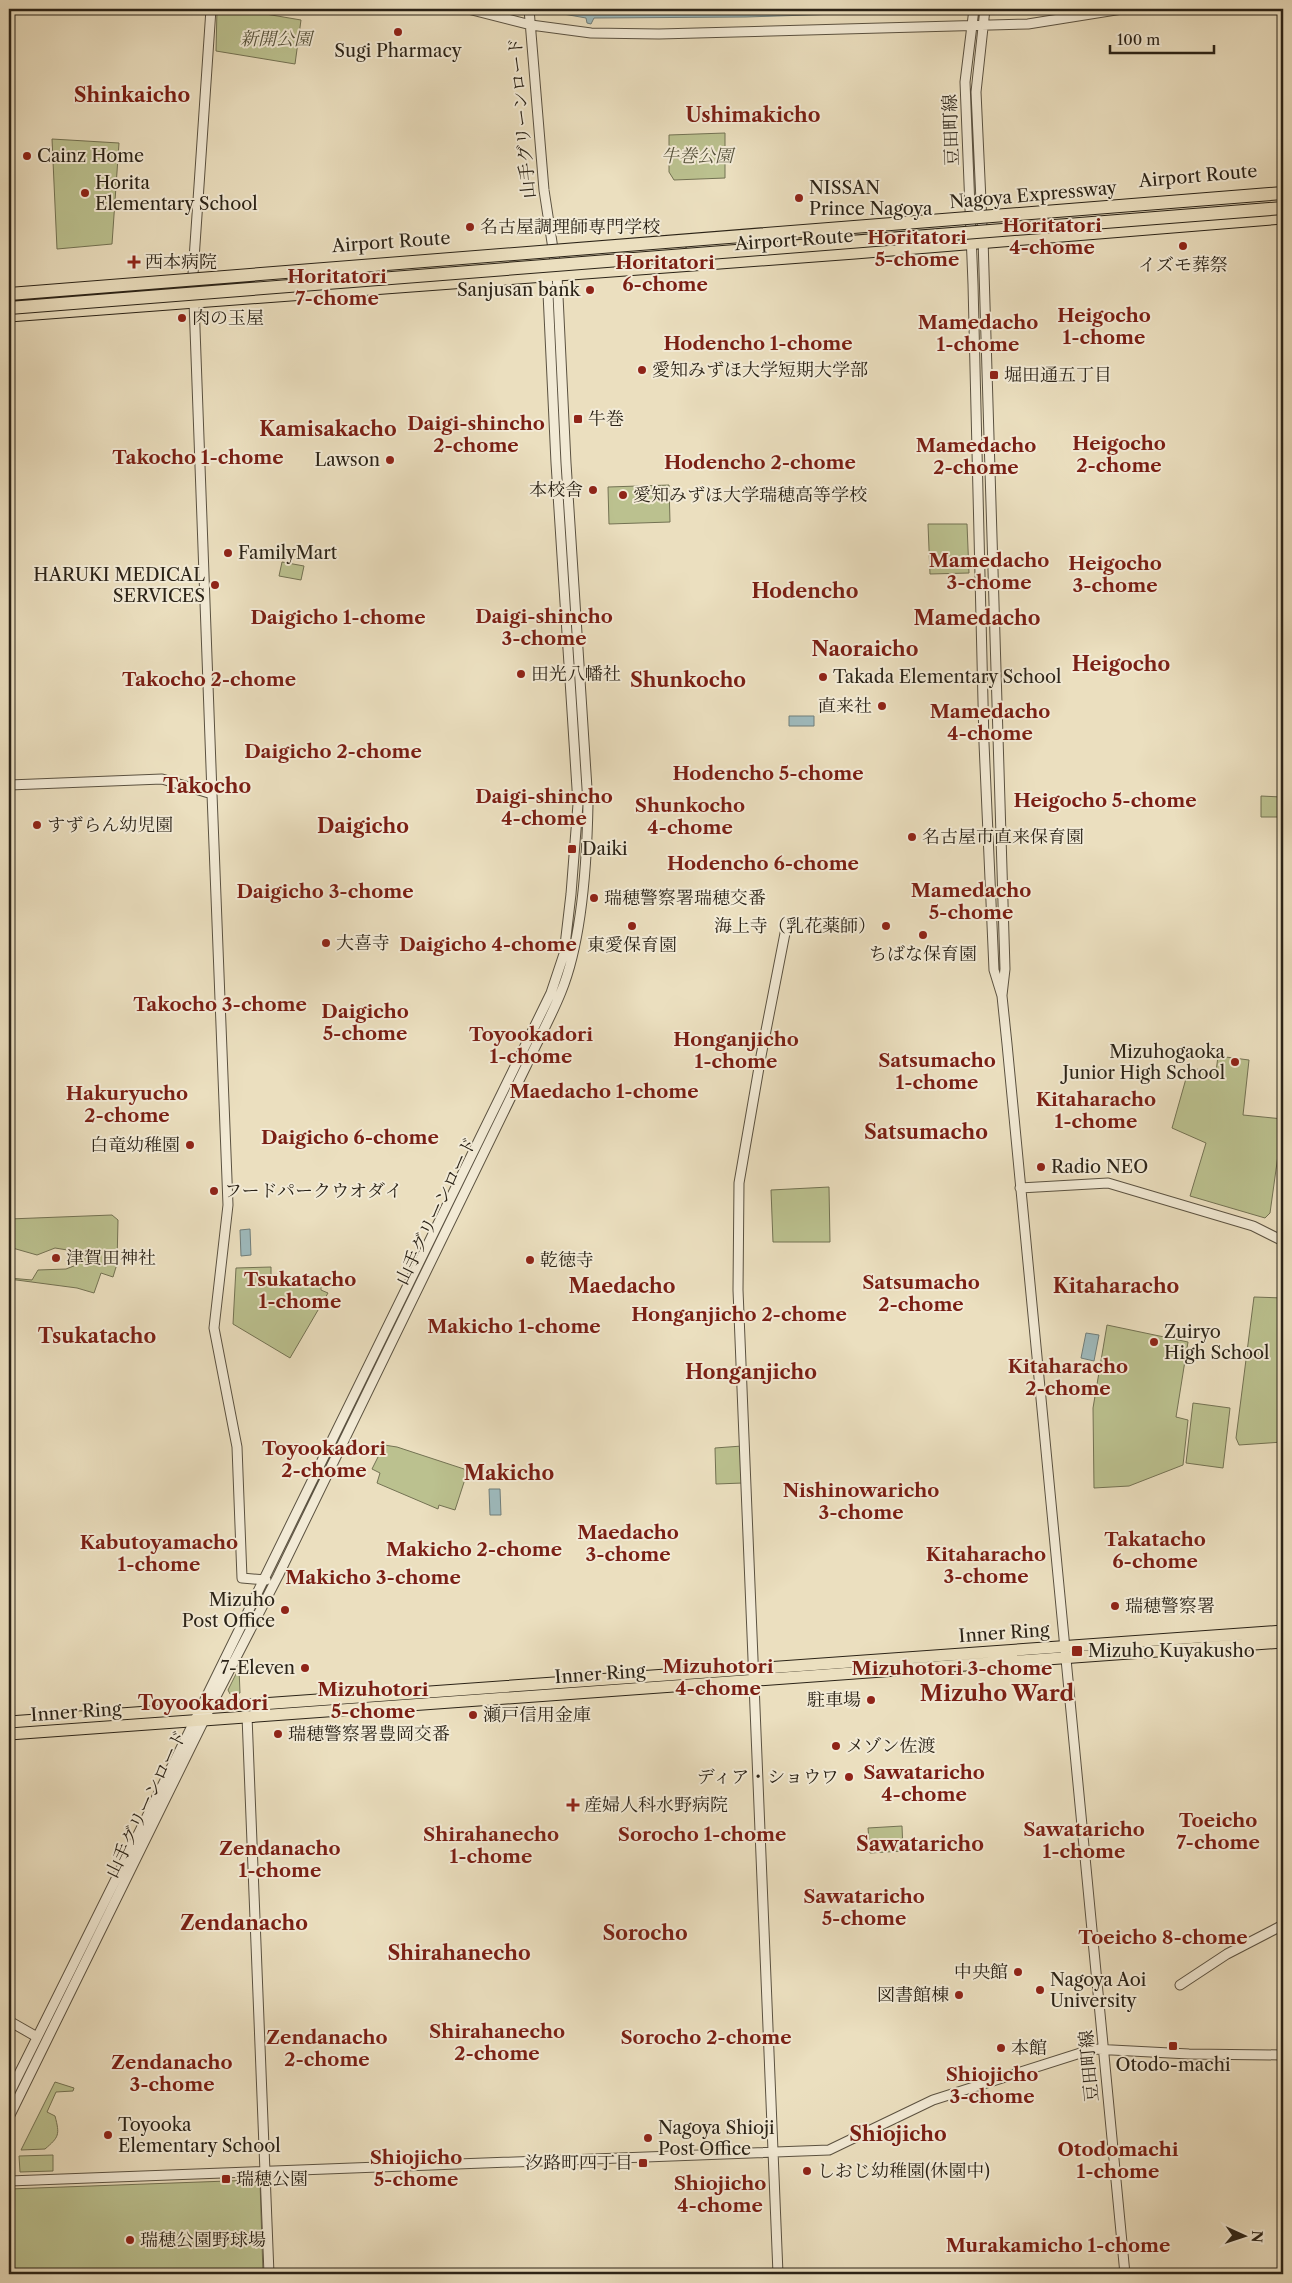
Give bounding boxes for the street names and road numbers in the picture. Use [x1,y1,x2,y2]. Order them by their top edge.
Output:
street label: 山手グリーンロード [504,37,540,199]
street label: 豆田町線 [939,94,963,166]
street label: Airport Route [1137,160,1258,192]
street label: Nagoya Expressway [948,177,1119,213]
street label: Airport Route [733,225,854,255]
street label: Airport Route [330,227,451,257]
street label: 山手グリーンロード [391,1134,481,1288]
street label: Inner Ring [958,1619,1051,1647]
street label: Inner Ring [554,1660,647,1688]
street label: Inner Ring [30,1698,123,1726]
street label: 山手グリーンロード [101,1727,191,1881]
street label: 豆田町線 [1075,2029,1103,2103]

